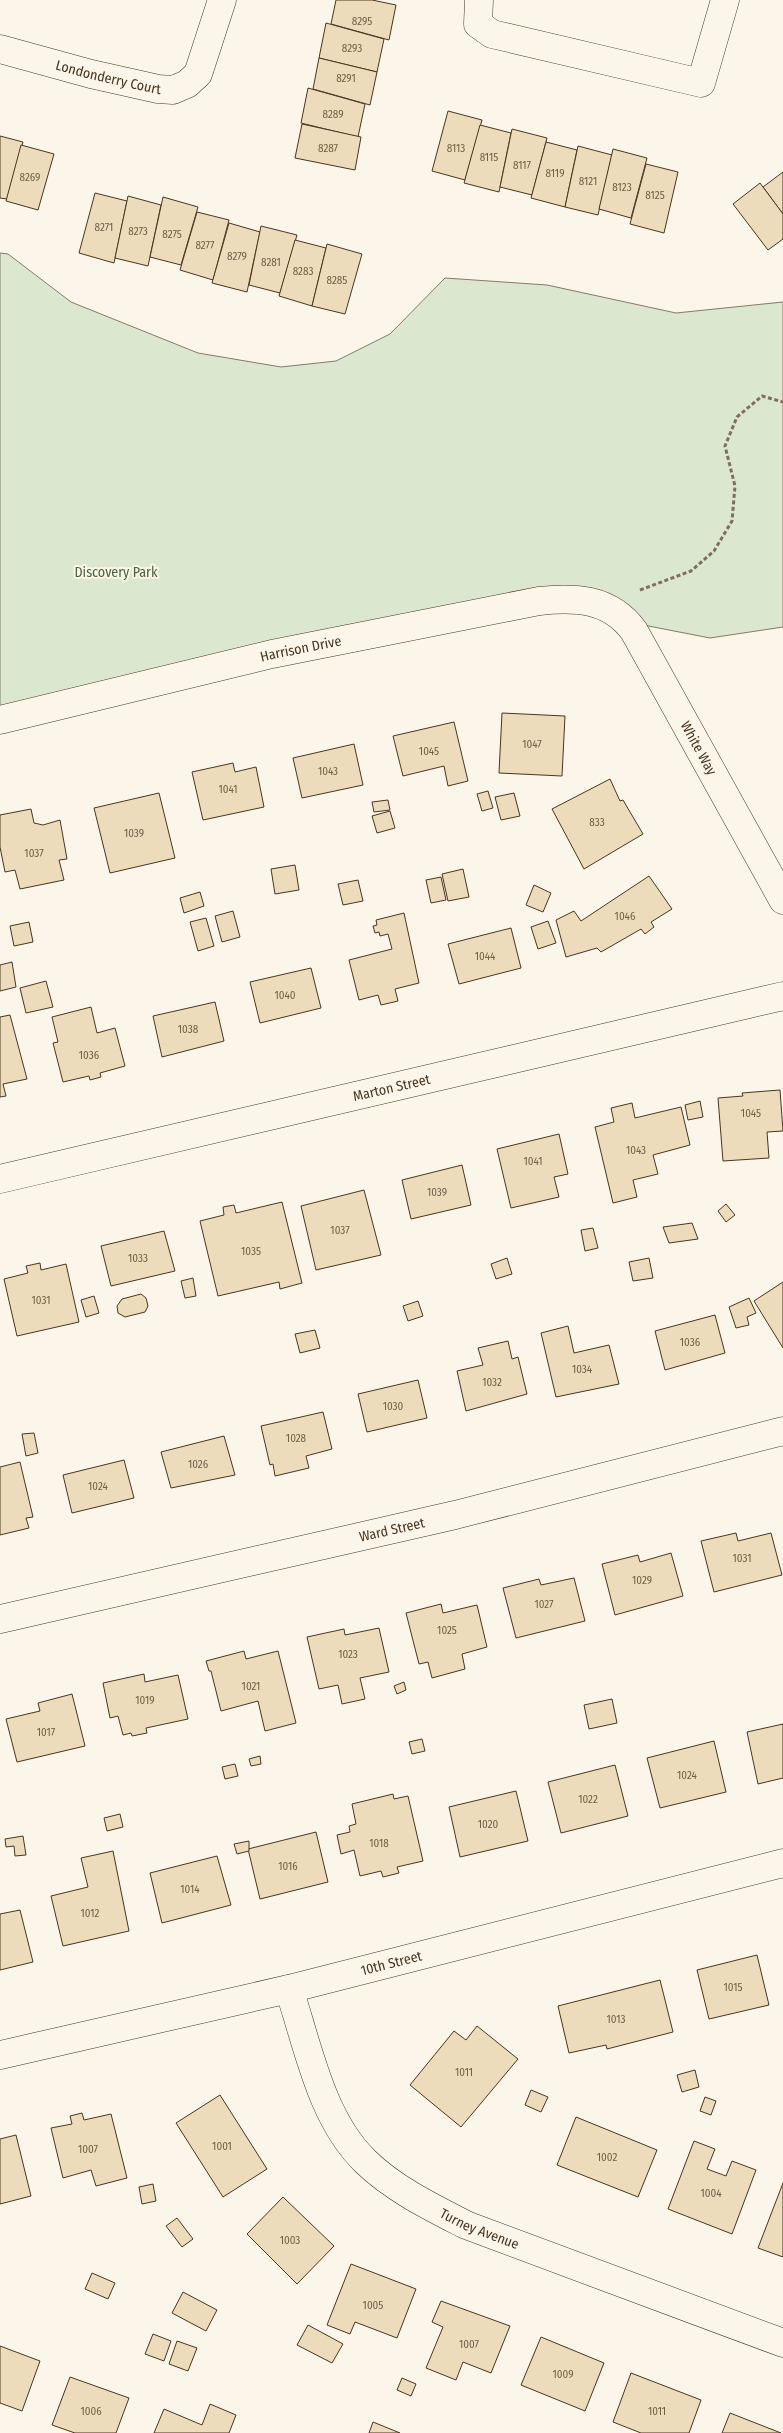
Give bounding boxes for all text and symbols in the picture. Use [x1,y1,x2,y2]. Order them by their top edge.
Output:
house number: 8295 [352,15,372,28]
house number: 8293 [342,42,362,55]
street label: Londonderry Court [54,57,162,98]
house number: 8291 [336,72,356,85]
house number: 8289 [323,108,343,121]
house number: 8287 [318,142,339,155]
house number: 8113 [447,142,465,155]
house number: 8115 [480,151,498,164]
house number: 8117 [513,159,532,172]
house number: 8119 [546,167,565,180]
house number: 8269 [20,171,40,184]
house number: 8121 [579,175,597,188]
house number: 8123 [612,181,632,194]
house number: 8125 [645,189,665,202]
house number: 8271 [95,221,113,234]
house number: 8273 [128,225,148,238]
house number: 8275 [162,228,182,241]
house number: 8277 [195,239,215,252]
house number: 8279 [227,250,247,263]
house number: 8281 [261,256,281,269]
house number: 8283 [293,265,313,278]
house number: 8285 [327,274,347,287]
park label: Discovery Park [74,564,158,581]
street label: Harrison Drive [258,632,343,666]
street label: White Way [677,718,720,779]
house number: 1047 [522,738,542,751]
house number: 1045 [419,745,439,758]
house number: 1043 [318,765,338,778]
house number: 1041 [218,783,238,796]
house number: 833 [589,816,605,829]
house number: 1039 [124,827,144,840]
house number: 1037 [24,847,44,860]
house number: 1046 [615,910,636,923]
house number: 1044 [475,950,496,963]
house number: 1040 [274,989,296,1002]
house number: 1038 [178,1023,199,1036]
house number: 1036 [79,1049,100,1062]
street label: Marton Street [351,1071,432,1105]
house number: 1045 [741,1107,761,1120]
house number: 1043 [626,1144,646,1157]
house number: 1041 [523,1155,543,1168]
house number: 1039 [427,1186,447,1199]
house number: 1037 [330,1224,350,1237]
house number: 1035 [241,1245,261,1258]
house number: 1033 [128,1252,148,1265]
house number: 1031 [32,1294,50,1307]
house number: 1036 [680,1336,701,1349]
house number: 1034 [572,1363,593,1376]
house number: 1032 [482,1376,502,1389]
house number: 1030 [383,1400,404,1413]
house number: 1028 [286,1432,307,1445]
house number: 1026 [188,1458,209,1471]
house number: 1024 [88,1480,109,1493]
street label: Ward Street [358,1514,427,1546]
house number: 1031 [733,1552,751,1565]
house number: 1029 [632,1574,652,1587]
house number: 1027 [534,1598,554,1611]
house number: 1025 [437,1624,457,1637]
house number: 1023 [338,1648,358,1661]
house number: 1021 [242,1680,260,1693]
house number: 1019 [135,1694,155,1707]
house number: 1017 [37,1726,56,1739]
house number: 1024 [677,1769,698,1782]
house number: 1022 [578,1793,598,1806]
house number: 1020 [478,1818,499,1831]
house number: 1018 [369,1837,389,1850]
house number: 1016 [278,1860,298,1873]
house number: 1014 [180,1883,200,1896]
house number: 1012 [81,1907,100,1920]
street label: 10th Street [359,1947,424,1979]
house number: 1015 [723,1981,743,1994]
house number: 1013 [607,2013,626,2026]
house number: 1011 [455,2066,473,2079]
house number: 1001 [212,2140,232,2153]
house number: 1007 [78,2143,99,2156]
house number: 1002 [597,2151,617,2164]
house number: 1004 [700,2187,722,2200]
street label: Turney Avenue [437,2205,521,2253]
house number: 1003 [280,2234,300,2247]
house number: 1005 [363,2299,383,2312]
house number: 1007 [459,2338,480,2351]
house number: 1009 [552,2368,574,2381]
house number: 1006 [80,2405,102,2418]
house number: 1011 [648,2405,666,2418]

